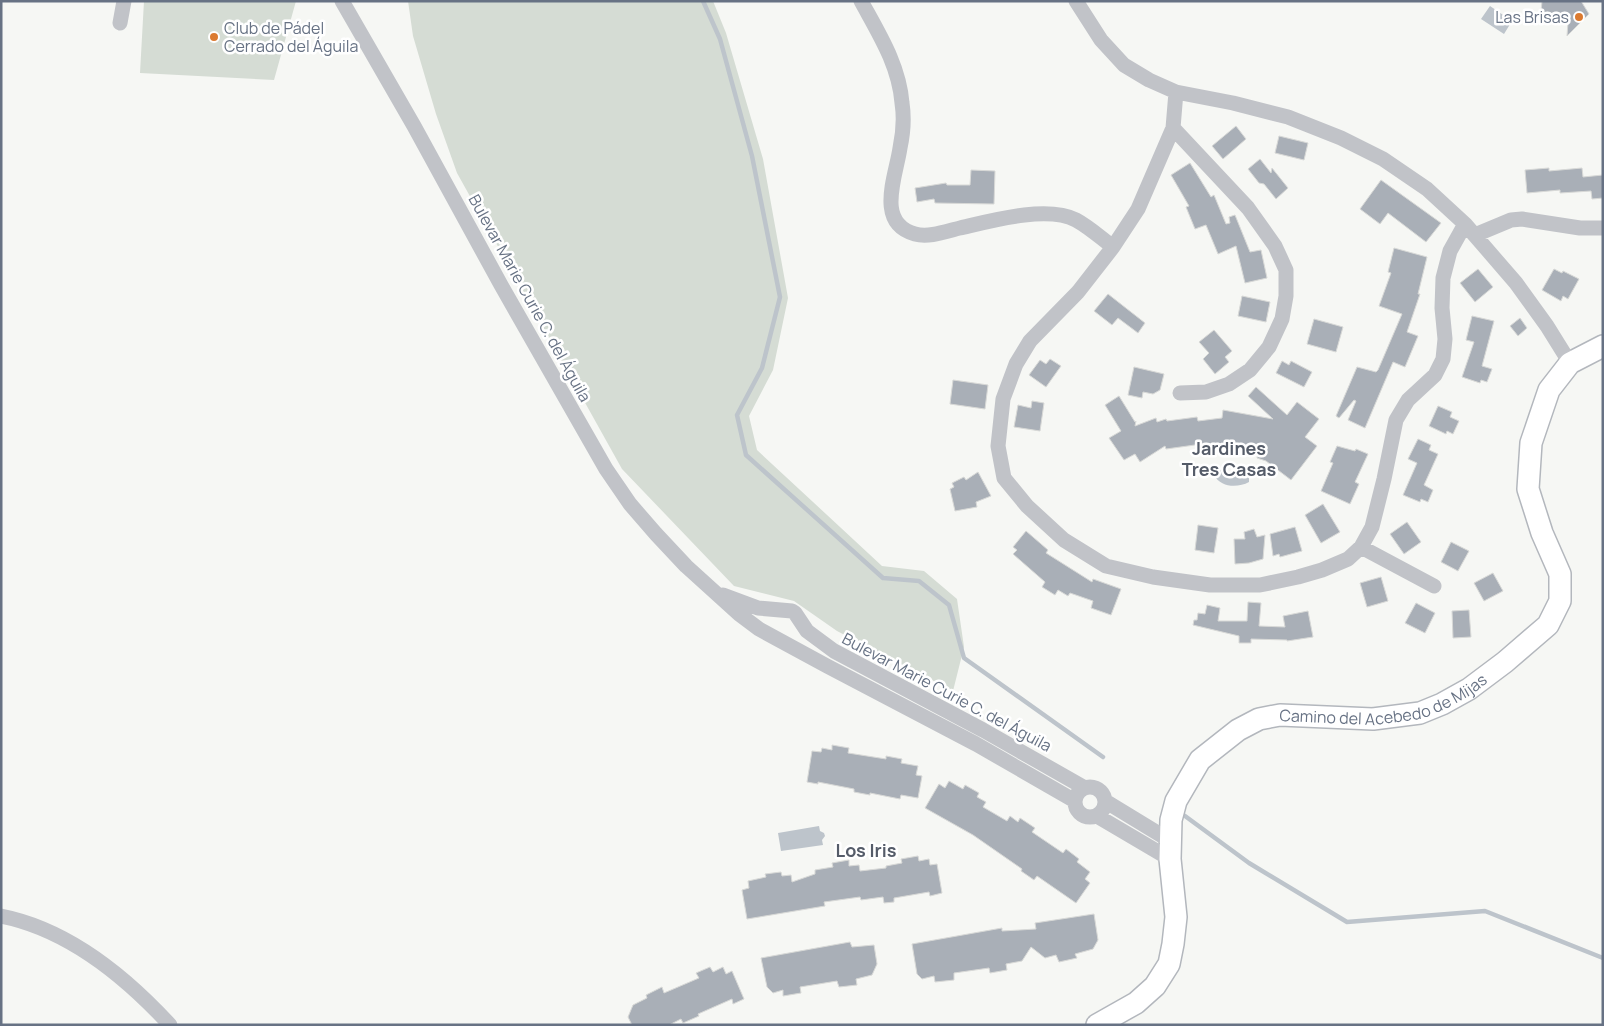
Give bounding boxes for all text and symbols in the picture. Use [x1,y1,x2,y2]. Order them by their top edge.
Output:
place label: Las Brisas [1495,6,1569,28]
marker: Las Brisas [1573,11,1585,23]
place label: Club de Pádel Cerrado del Águila [224,17,358,57]
marker: Club de Pádel Cerrado del Águila [208,31,220,43]
street label: Bulevar Marie Curie C. del Águila [464,190,596,406]
district label: Jardines Tres Casas [1182,436,1277,481]
street label: Bulevar Marie Curie C. del Águila [838,627,1056,757]
street label: Camino del Acebedo de Mijas [1279,668,1491,730]
district label: Los Iris [836,838,897,862]

